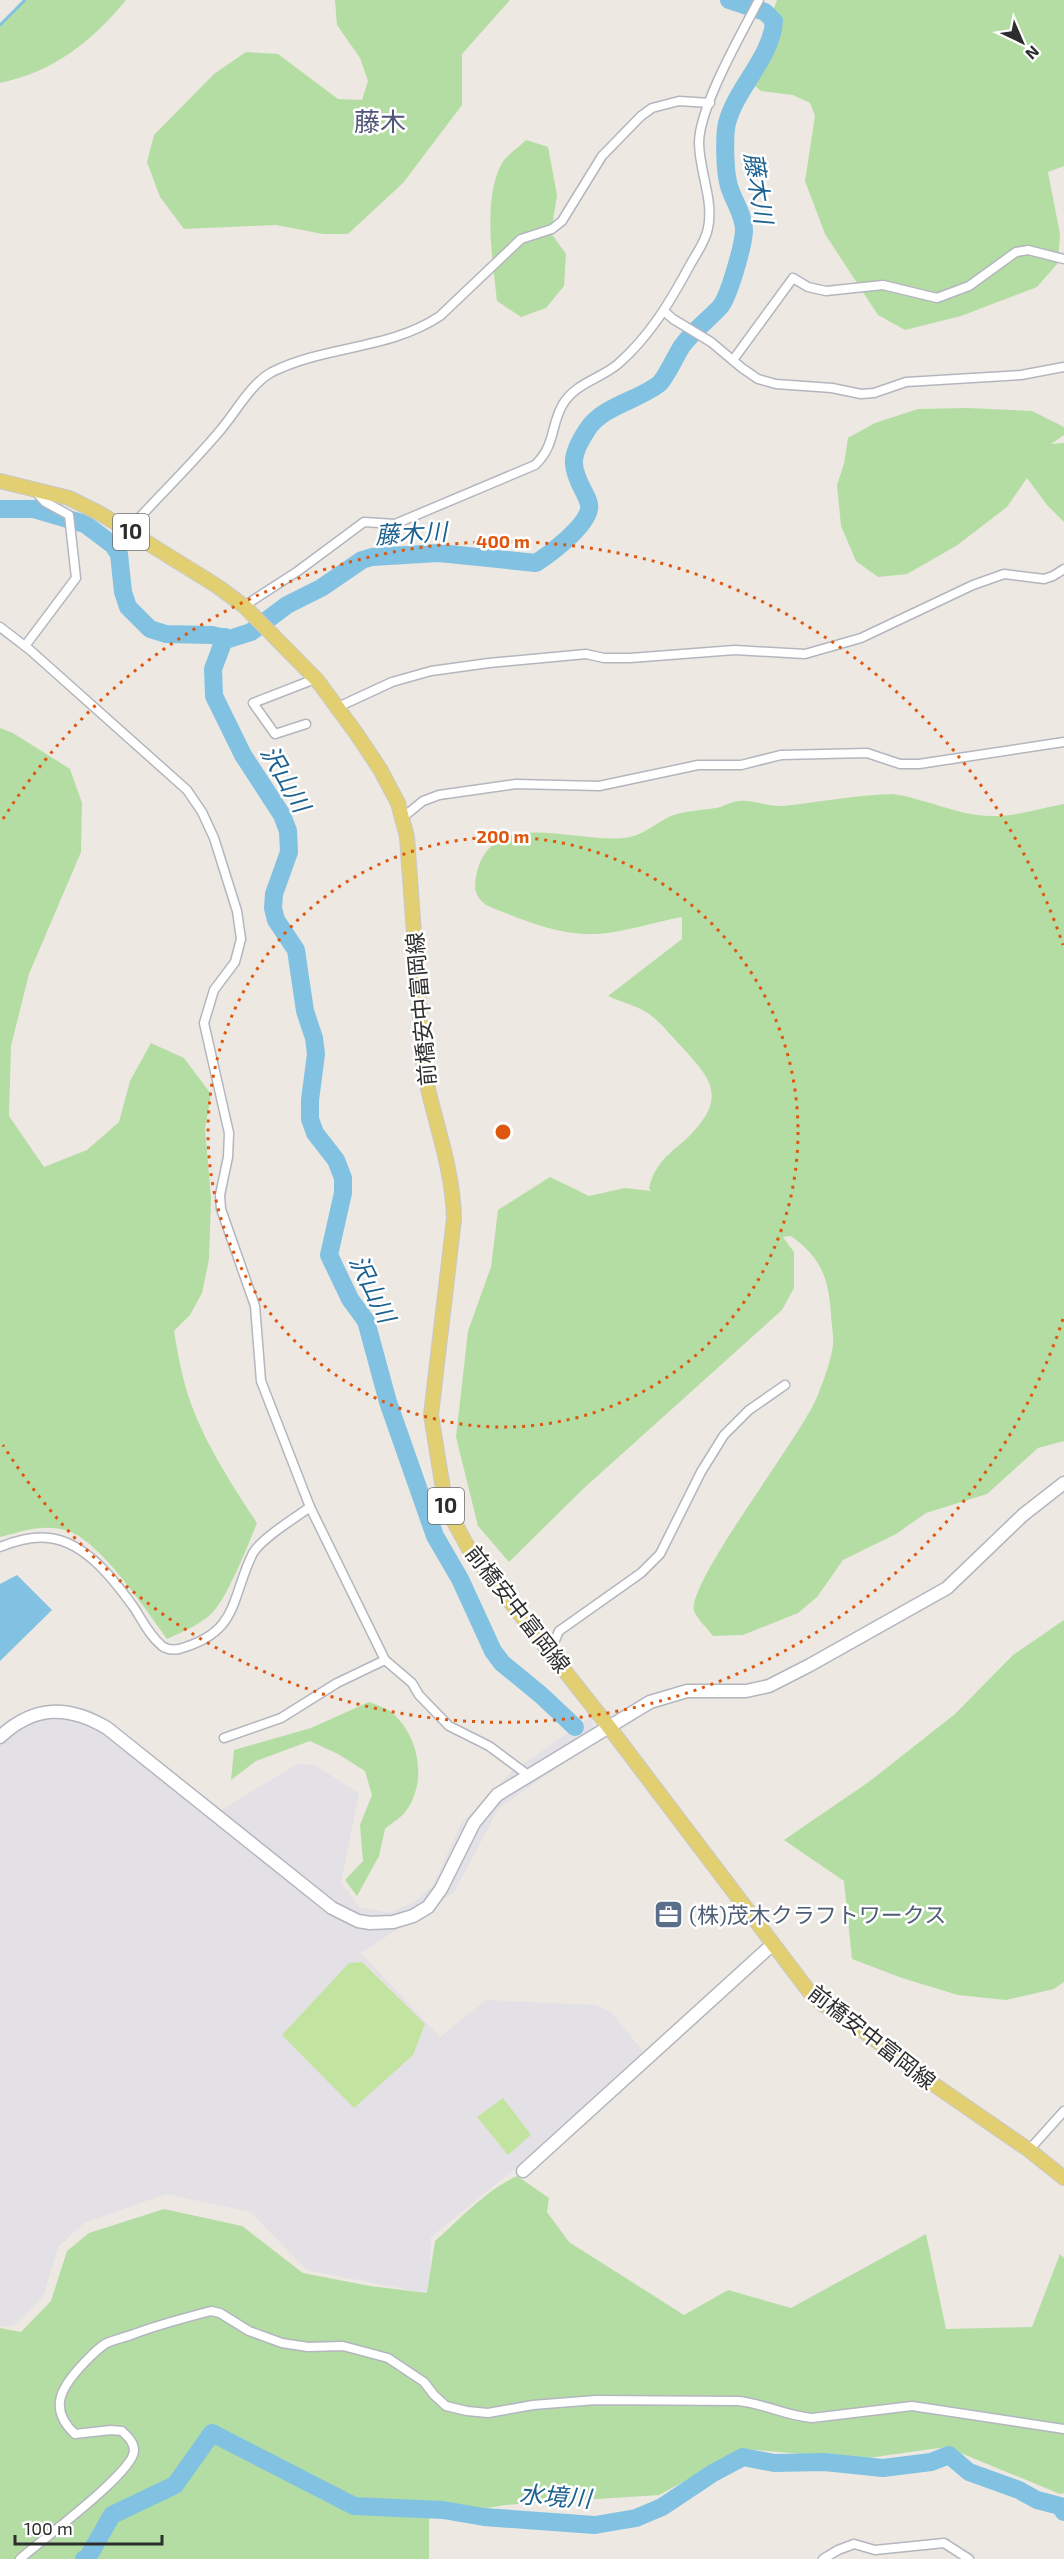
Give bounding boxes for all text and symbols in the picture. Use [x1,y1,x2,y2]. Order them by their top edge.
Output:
north arrow [992,12,1052,72]
text: N [1022,42,1044,64]
district label: 藤木 [354,105,406,136]
water label: 藤木川 [740,150,780,229]
road number: 10 [113,514,149,550]
water label: 藤木川 [374,516,451,549]
text: 400 m [476,530,530,552]
water label: 沢山川 [256,740,318,819]
text: 200 m [477,825,529,847]
street label: 前橋安中富岡線 [400,931,440,1087]
centre of rings [493,1122,513,1142]
water label: 沢山川 [345,1250,403,1330]
road number: 10 [428,1488,464,1524]
street label: 前橋安中富岡線 [461,1540,576,1677]
office icon: (株)茂木クラフトワークス [652,1899,684,1931]
place label: (株)茂木クラフトワークス [689,1901,946,1927]
street label: 前橋安中富岡線 [804,1979,941,2094]
water label: 水境川 [518,2479,595,2513]
scale bar [15,2508,162,2546]
text: 100 m [24,2517,73,2539]

